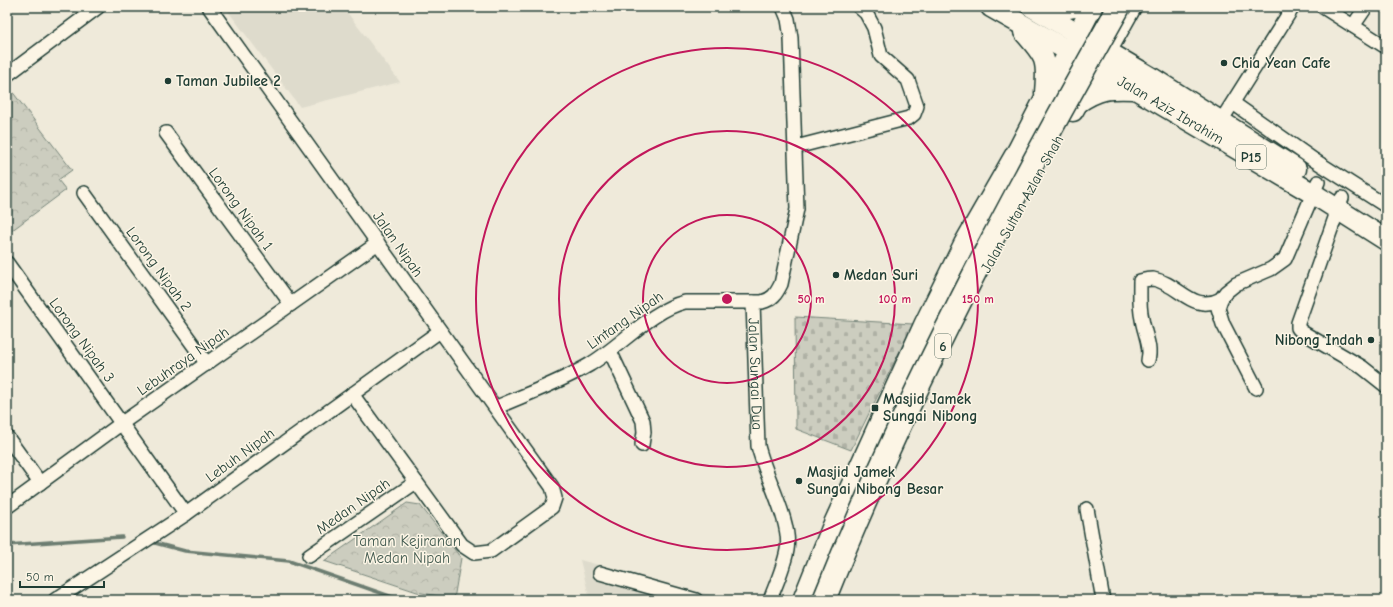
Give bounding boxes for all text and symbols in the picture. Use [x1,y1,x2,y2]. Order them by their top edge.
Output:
place label: Chia Yean Cafe [1232,54,1330,72]
marker: Chia Yean Cafe [1219,58,1229,68]
place label: Taman Jubilee 2 [176,72,281,90]
street label: Jalan Aziz Ibrahim [1114,72,1227,148]
marker: Taman Jubilee 2 [163,76,173,86]
street label: Jalan Sultan Azlan Shah [977,132,1067,276]
road number: P15 [1236,145,1266,169]
street label: Lorong Nipah 1 [205,164,277,254]
street label: Jalan Nipah [369,208,427,280]
street label: Lorong Nipah 2 [122,223,196,315]
place label: Medan Suri [844,266,918,284]
marker: Medan Suri [831,270,841,280]
street label: Lintang Nipah [583,287,667,353]
centre of rings [720,292,734,306]
text: 50 m [797,292,825,306]
text: 100 m [879,292,911,306]
text: 150 m [962,292,994,306]
street label: Lorong Nipah 3 [45,294,119,386]
street label: Jalan Sungai Dua [745,318,766,430]
street label: Lebuhraya Nipah [134,323,232,399]
place label: Nibong Indah [1275,331,1363,349]
road number: 6 [935,334,951,358]
marker: Nibong Indah [1366,335,1376,345]
place label: Masjid Jamek Sungai Nibong [883,390,977,425]
marker: Masjid Jamek Sungai Nibong [870,403,880,413]
street label: Lebuh Nipah [202,424,278,486]
place label: Masjid Jamek Sungai Nibong Besar [807,463,943,498]
street label: Medan Nipah [313,474,393,538]
marker: Masjid Jamek Sungai Nibong Besar [794,476,804,486]
park label: Taman Kejiranan Medan Nipah [353,532,461,567]
scale bar [20,563,104,589]
text: 50 m [26,570,54,584]

